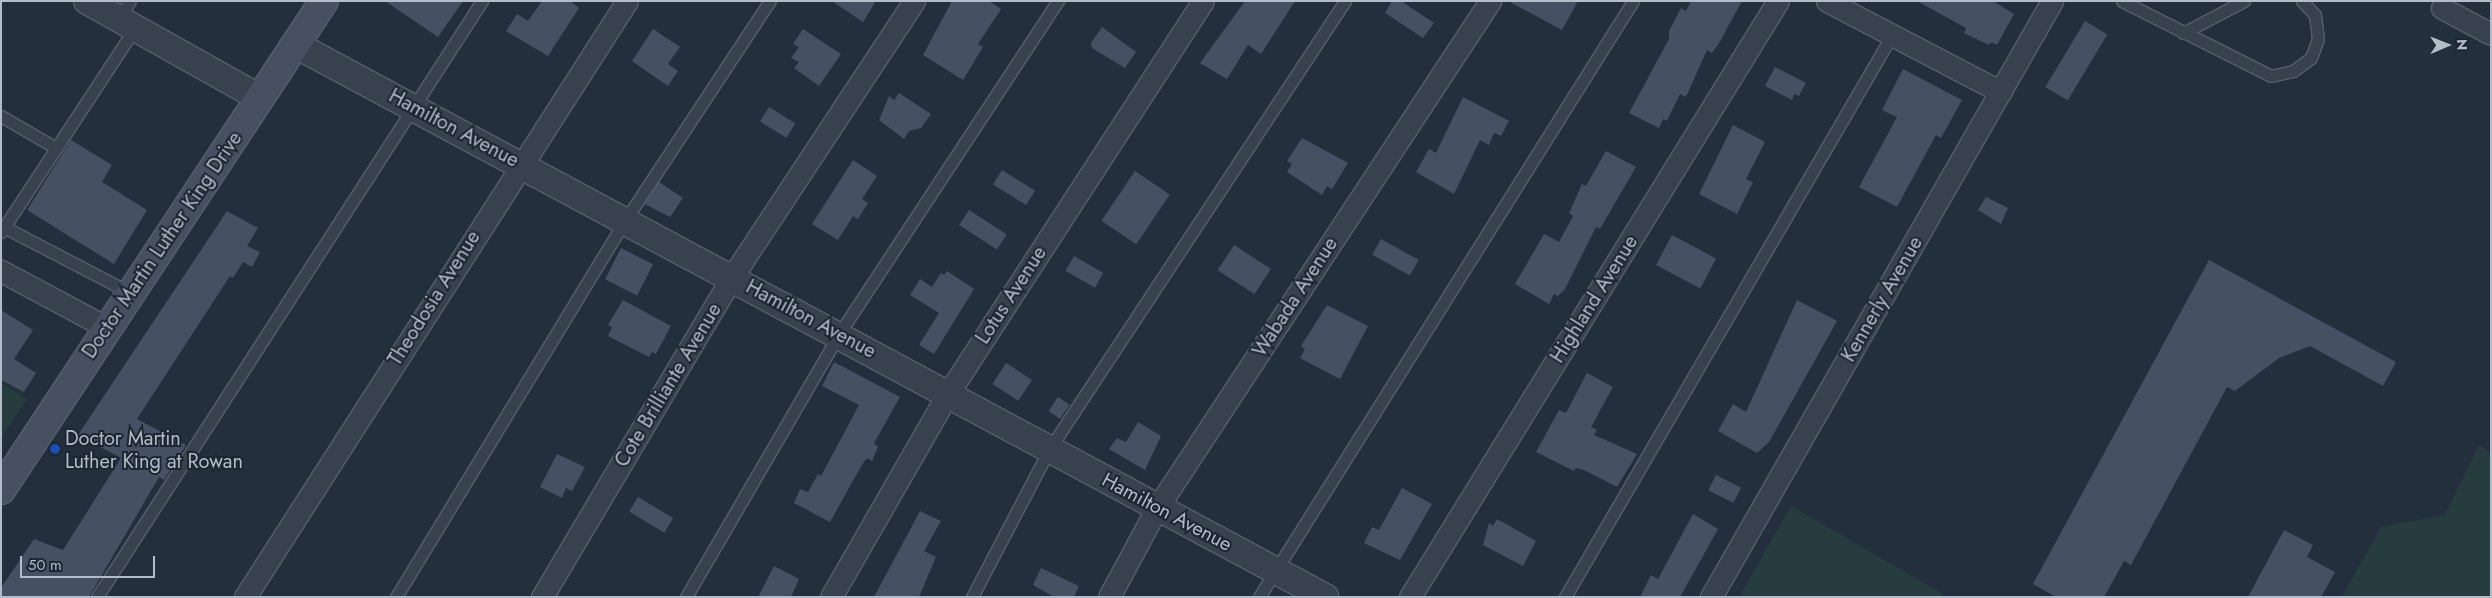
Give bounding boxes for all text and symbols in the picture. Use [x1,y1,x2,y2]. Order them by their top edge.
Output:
north arrow [2422,20,2472,70]
text: N [2452,39,2472,50]
street label: Hamilton Avenue [385,84,523,172]
street label: Doctor Martin Luther King Drive [77,127,247,363]
street label: Theodosia Avenue [383,226,485,370]
street label: Highland Avenue [1545,231,1643,367]
street label: Kennerly Avenue [1836,232,1928,366]
street label: Wabada Avenue [1247,233,1343,361]
street label: Lotus Avenue [971,242,1051,348]
street label: Hamilton Avenue [742,275,880,363]
street label: Cote Brilliante Avenue [610,299,726,471]
place label: Doctor Martin Luther King at Rowan [65,426,243,473]
marker: Doctor Martin Luther King at Rowan [49,443,61,455]
street label: Hamilton Avenue [1098,468,1236,556]
scale bar [22,546,158,578]
text: 50 m [28,554,62,576]

